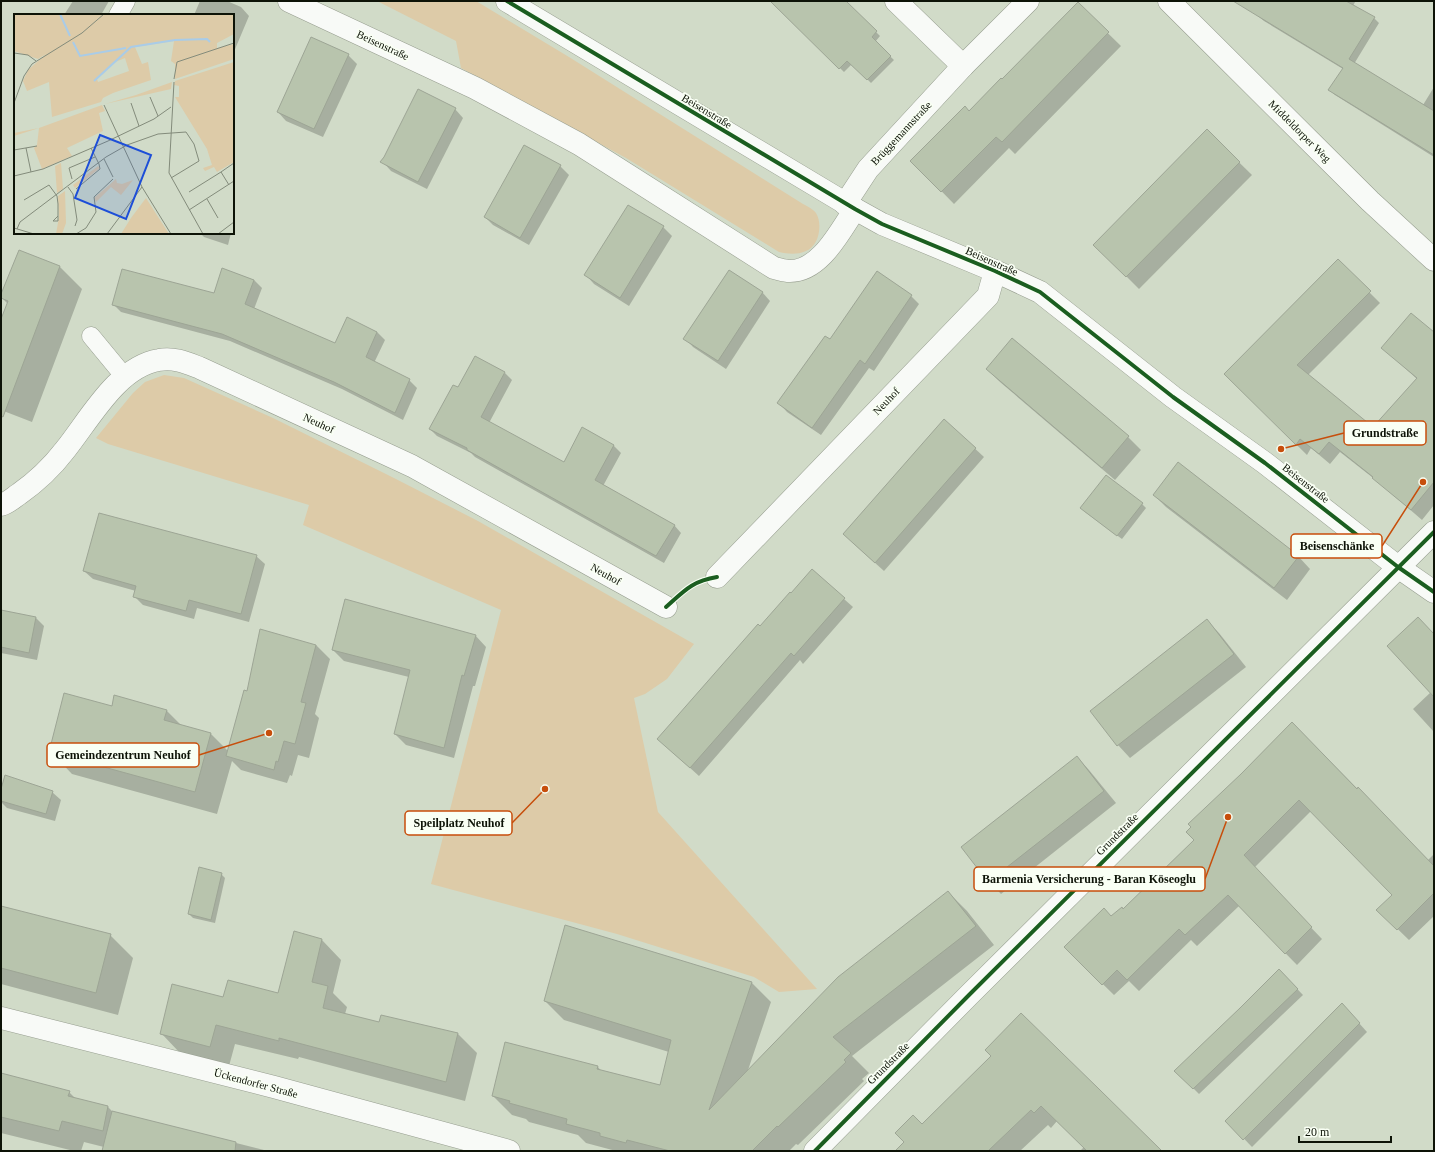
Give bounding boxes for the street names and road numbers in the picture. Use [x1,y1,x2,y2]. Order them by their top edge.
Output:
street label: Beisenstraße [355,28,411,62]
street label: Beisenstraße [680,91,734,131]
street label: Middeldorper Weg [1266,97,1334,165]
street label: Brüggemannstraße [868,98,934,167]
street label: Beisenstraße [964,244,1020,278]
street label: Neuhof [870,385,902,417]
street label: Neuhof [302,411,337,436]
street label: Beisenstraße [1280,461,1332,505]
street label: Neuhof [589,561,624,587]
street label: Grundstraße [1094,810,1141,857]
street label: Grundstraße [865,1039,912,1086]
street label: Ückendorfer Straße [213,1066,299,1100]

